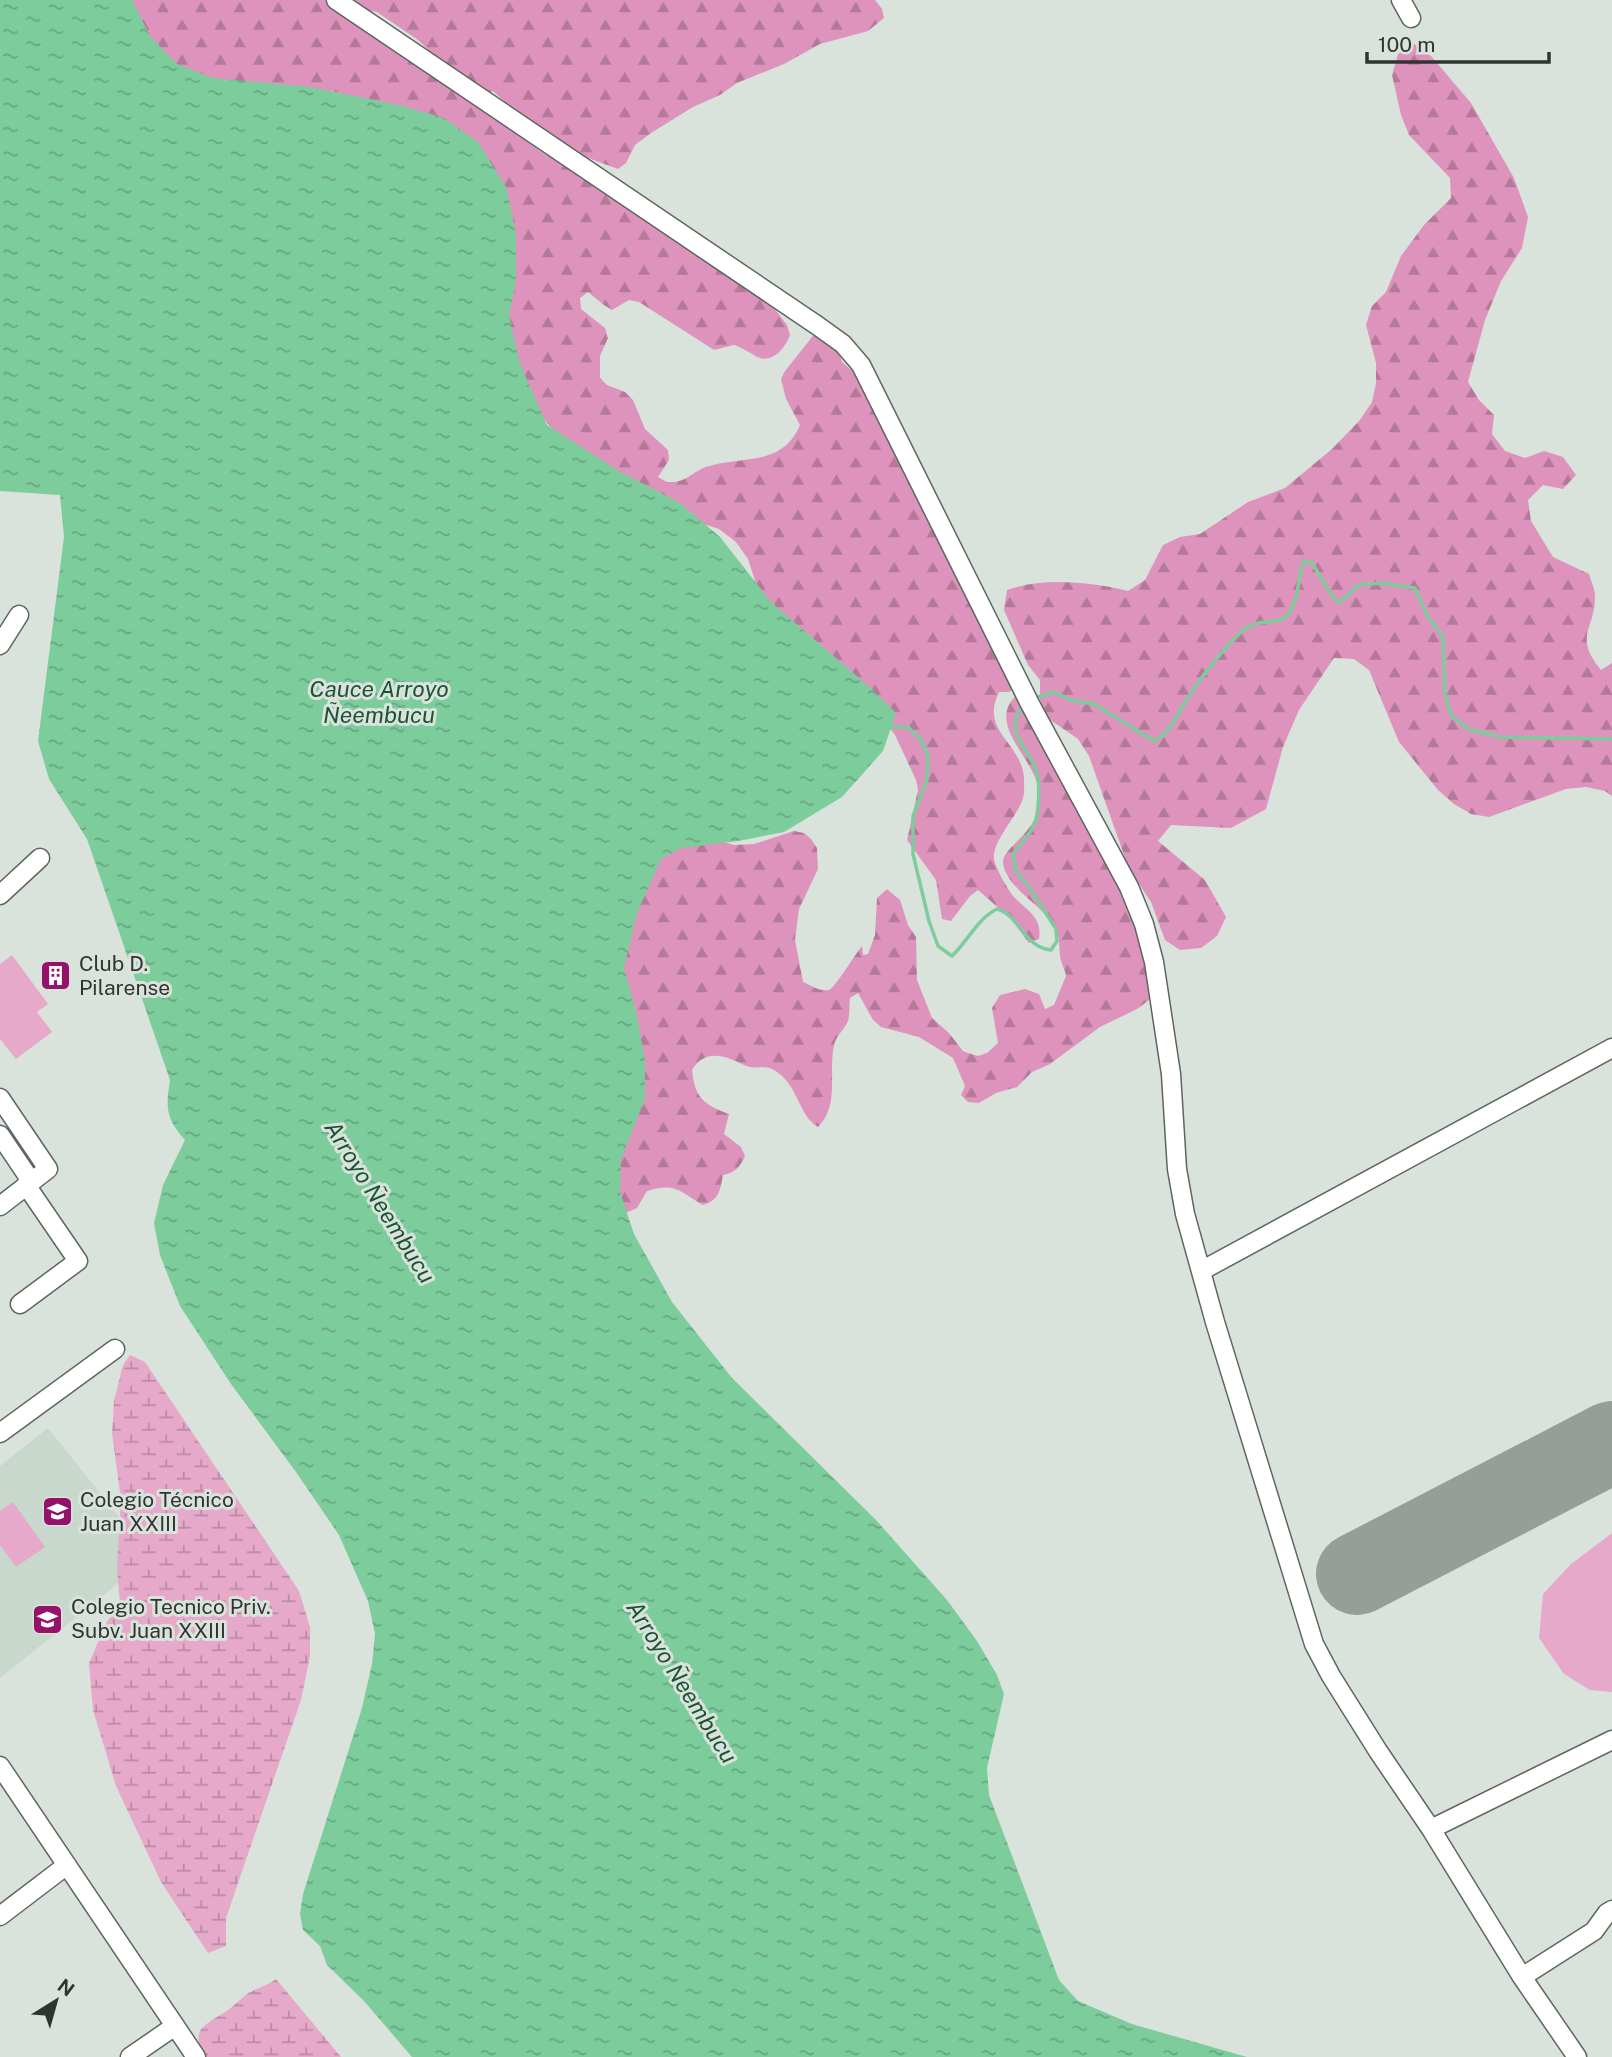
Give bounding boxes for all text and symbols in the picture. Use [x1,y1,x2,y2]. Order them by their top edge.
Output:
scale bar [1367,21,1549,65]
text: 100 m [1378,32,1435,57]
water label: Cauce Arroyo Ñeembucu [309,675,449,728]
place label: Club D. Pilarense [79,951,170,1000]
building icon: Club D. Pilarense [39,959,73,993]
water label: Arroyo Ñeembucu [320,1116,441,1288]
place label: Colegio Técnico Juan XXIII [80,1487,234,1536]
school or university icon: Colegio Técnico Juan XXIII [40,1495,74,1529]
place label: Colegio Tecnico Priv. Subv. Juan XXIII [71,1594,271,1643]
water label: Arroyo Ñeembucu [622,1596,743,1768]
school or university icon: Colegio Tecnico Priv. Subv. Juan XXIII [31,1602,65,1636]
north arrow [21,1966,91,2036]
text: N [54,1974,79,2001]

